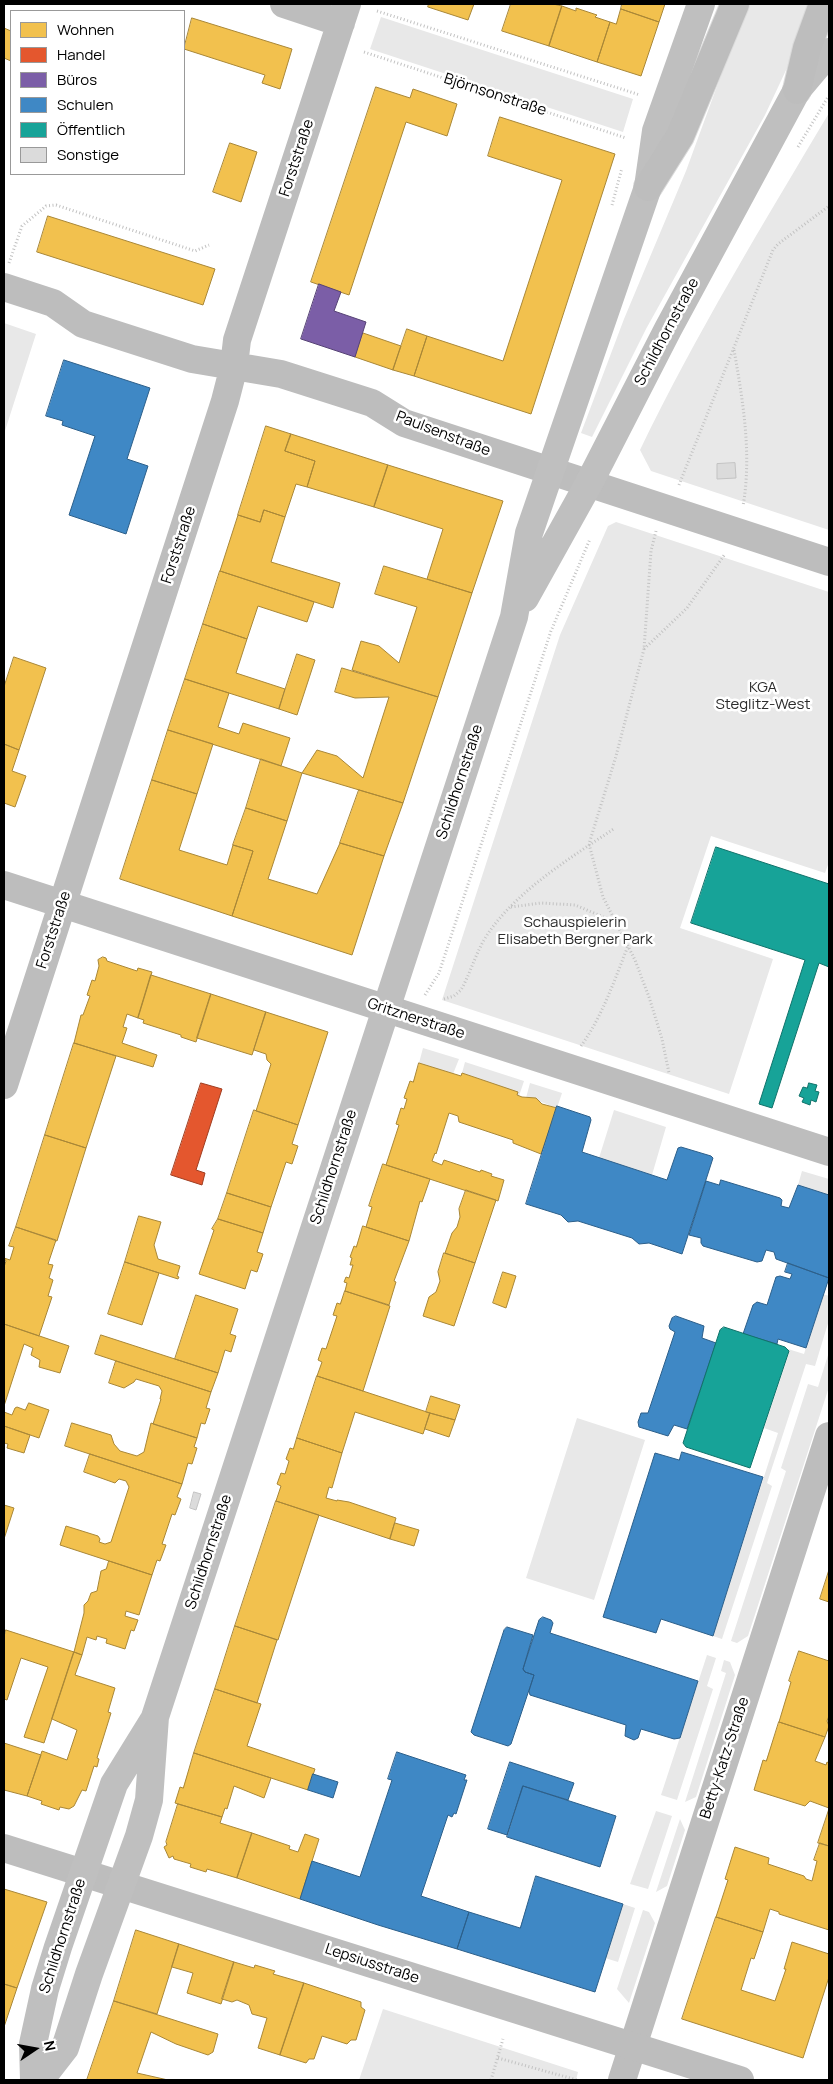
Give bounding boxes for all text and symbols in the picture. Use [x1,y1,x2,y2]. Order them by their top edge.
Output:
legend [10,10,185,175]
text: Wohnen [57,19,114,40]
text: Handel [57,44,106,65]
text: Büros [57,69,97,90]
street label: Björnsonstraße [441,70,549,120]
text: Schulen [57,94,113,115]
street label: Forststraße [276,117,318,199]
text: Öffentlich [57,119,125,140]
text: Sonstige [57,144,119,165]
street label: Schildhornstraße [631,275,703,389]
street label: Paulsenstraße [393,408,493,460]
street label: Forststraße [158,504,200,586]
park label: KGA Steglitz-West [716,679,810,714]
street label: Schildhornstraße [433,722,487,842]
street label: Forststraße [33,889,75,971]
park label: Schauspielerin Elisabeth Bergner Park [497,914,653,949]
street label: Gritznerstraße [365,995,467,1043]
street label: Schildhornstraße [307,1107,361,1227]
street label: Schildhornstraße [182,1492,236,1612]
street label: Betty-Katz-Straße [697,1695,753,1821]
street label: Schildhornstraße [36,1876,90,1996]
street label: Lepsiusstraße [323,1940,421,1988]
north arrow [10,2024,60,2074]
text: N [40,2039,60,2053]

